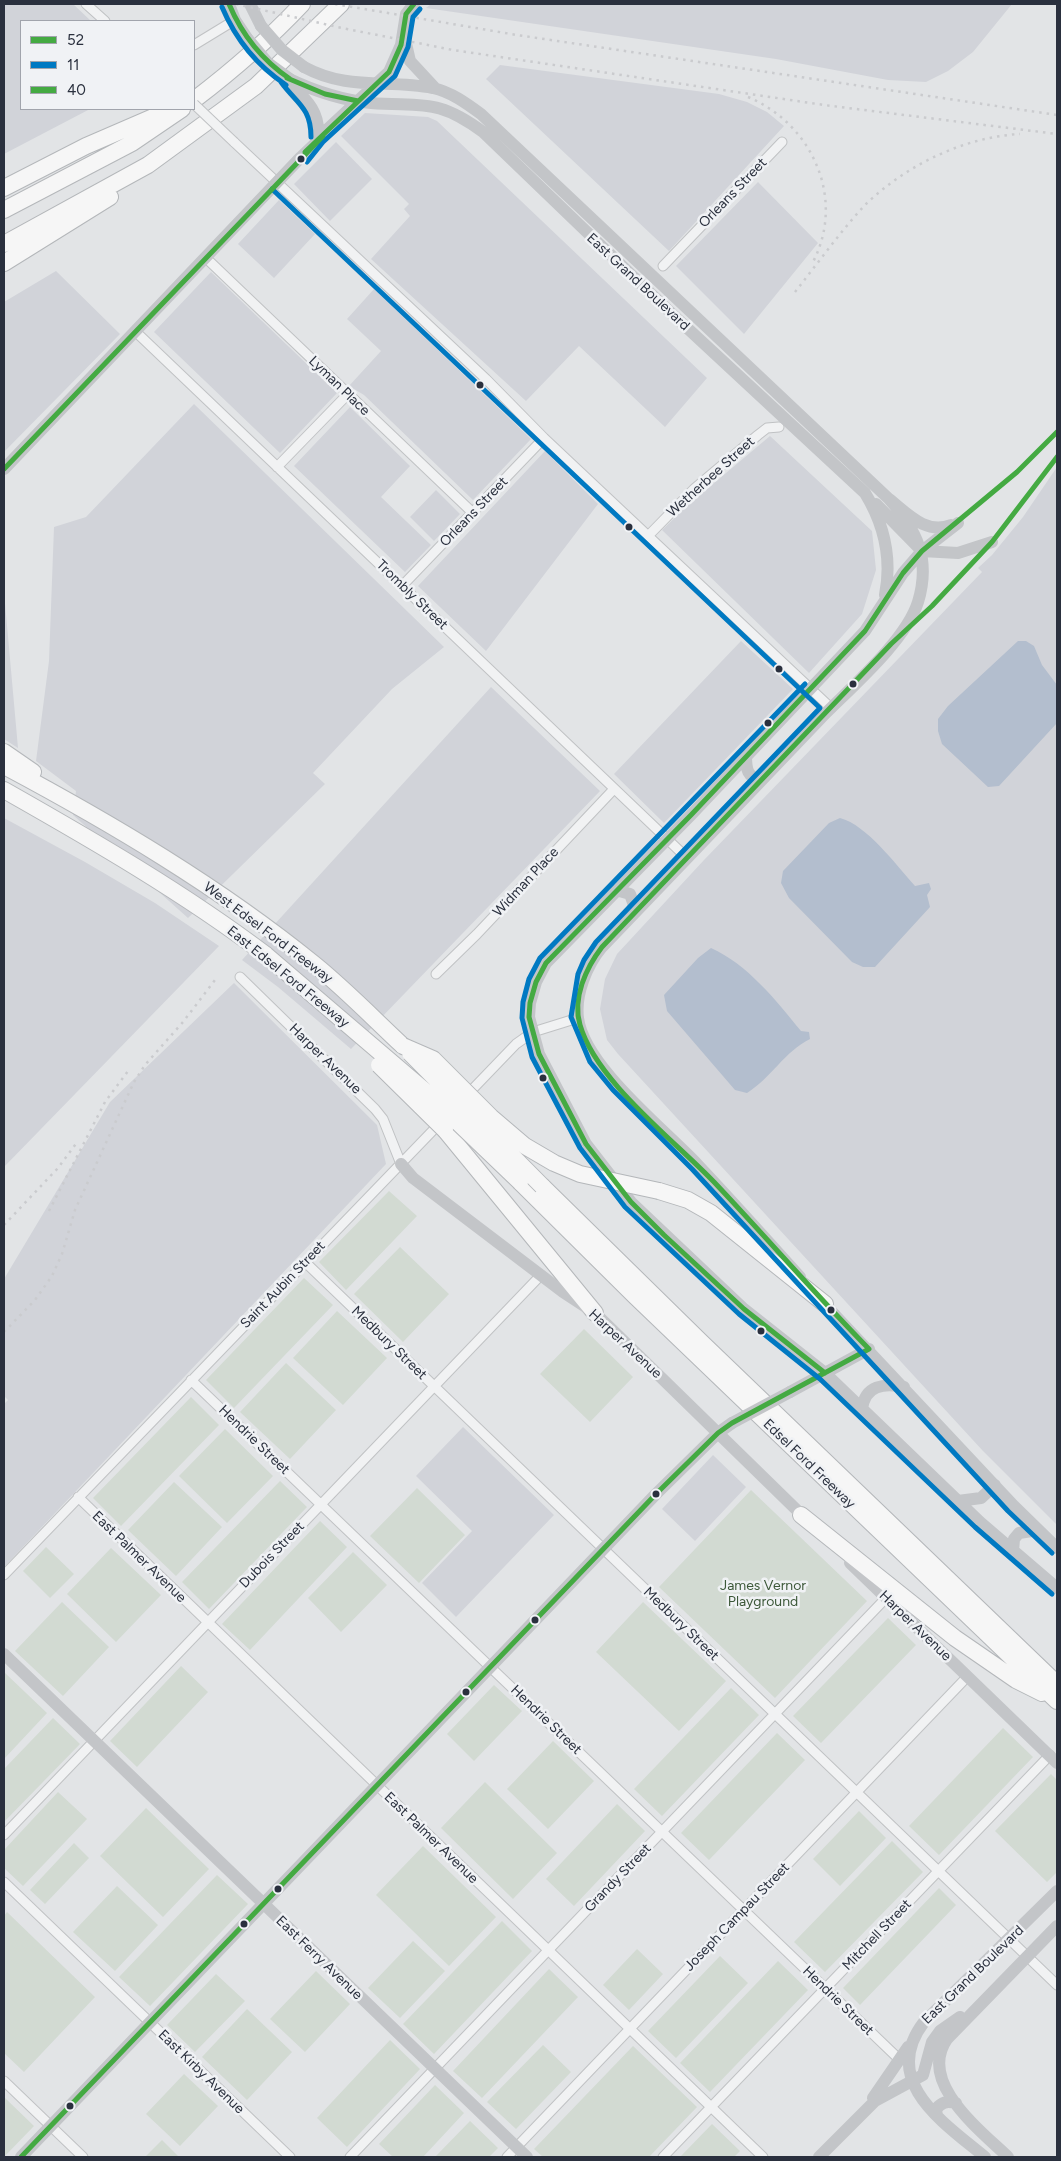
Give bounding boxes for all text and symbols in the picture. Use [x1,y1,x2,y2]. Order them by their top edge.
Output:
legend [20,20,195,110]
text: 52 [67,31,84,49]
text: 11 [67,56,79,74]
text: 40 [67,81,86,99]
unlabelled marker [296,154,306,164]
street label: Orleans Street [696,155,770,231]
street label: East Grand Boulevard [583,230,693,334]
street label: Lyman Place [305,353,373,419]
unlabelled marker [475,380,485,390]
street label: Wetherbee Street [664,433,758,521]
street label: Orleans Street [437,474,511,550]
unlabelled marker [624,522,634,532]
street label: Trombly Street [373,557,451,633]
unlabelled marker [774,664,784,674]
unlabelled marker [848,679,858,689]
unlabelled marker [763,718,773,728]
street label: Widman Place [490,844,562,920]
street label: West Edsel Ford Freeway [200,879,336,987]
street label: East Edsel Ford Freeway [223,923,353,1031]
street label: Harper Avenue [285,1020,365,1098]
unlabelled marker [538,1073,548,1083]
street label: Saint Aubin Street [237,1238,329,1332]
street label: Medbury Street [348,1303,430,1383]
unlabelled marker [826,1305,836,1315]
street label: Harper Avenue [585,1306,665,1382]
unlabelled marker [756,1326,766,1336]
street label: Hendrie Street [215,1402,293,1478]
street label: Edsel Ford Freeway [759,1416,859,1512]
unlabelled marker [651,1489,661,1499]
street label: East Palmer Avenue [89,1508,189,1606]
street label: Dubois Street [236,1518,308,1592]
park label: James Vernor Playground [720,1578,806,1610]
street label: Medbury Street [640,1584,722,1664]
street label: Harper Avenue [875,1587,955,1665]
unlabelled marker [530,1615,540,1625]
street label: Hendrie Street [507,1682,585,1758]
unlabelled marker [461,1687,471,1697]
street label: East Palmer Avenue [381,1789,481,1887]
street label: Grandy Street [581,1840,655,1916]
street label: Joseph Campau Street [681,1859,793,1975]
unlabelled marker [273,1884,283,1894]
street label: Mitchell Street [839,1896,915,1974]
street label: East Ferry Avenue [272,1913,366,2003]
unlabelled marker [239,1919,249,1929]
street label: East Grand Boulevard [919,1922,1027,2028]
street label: Hendrie Street [799,1963,877,2039]
street label: East Kirby Avenue [154,2027,248,2117]
unlabelled marker [65,2101,75,2111]

